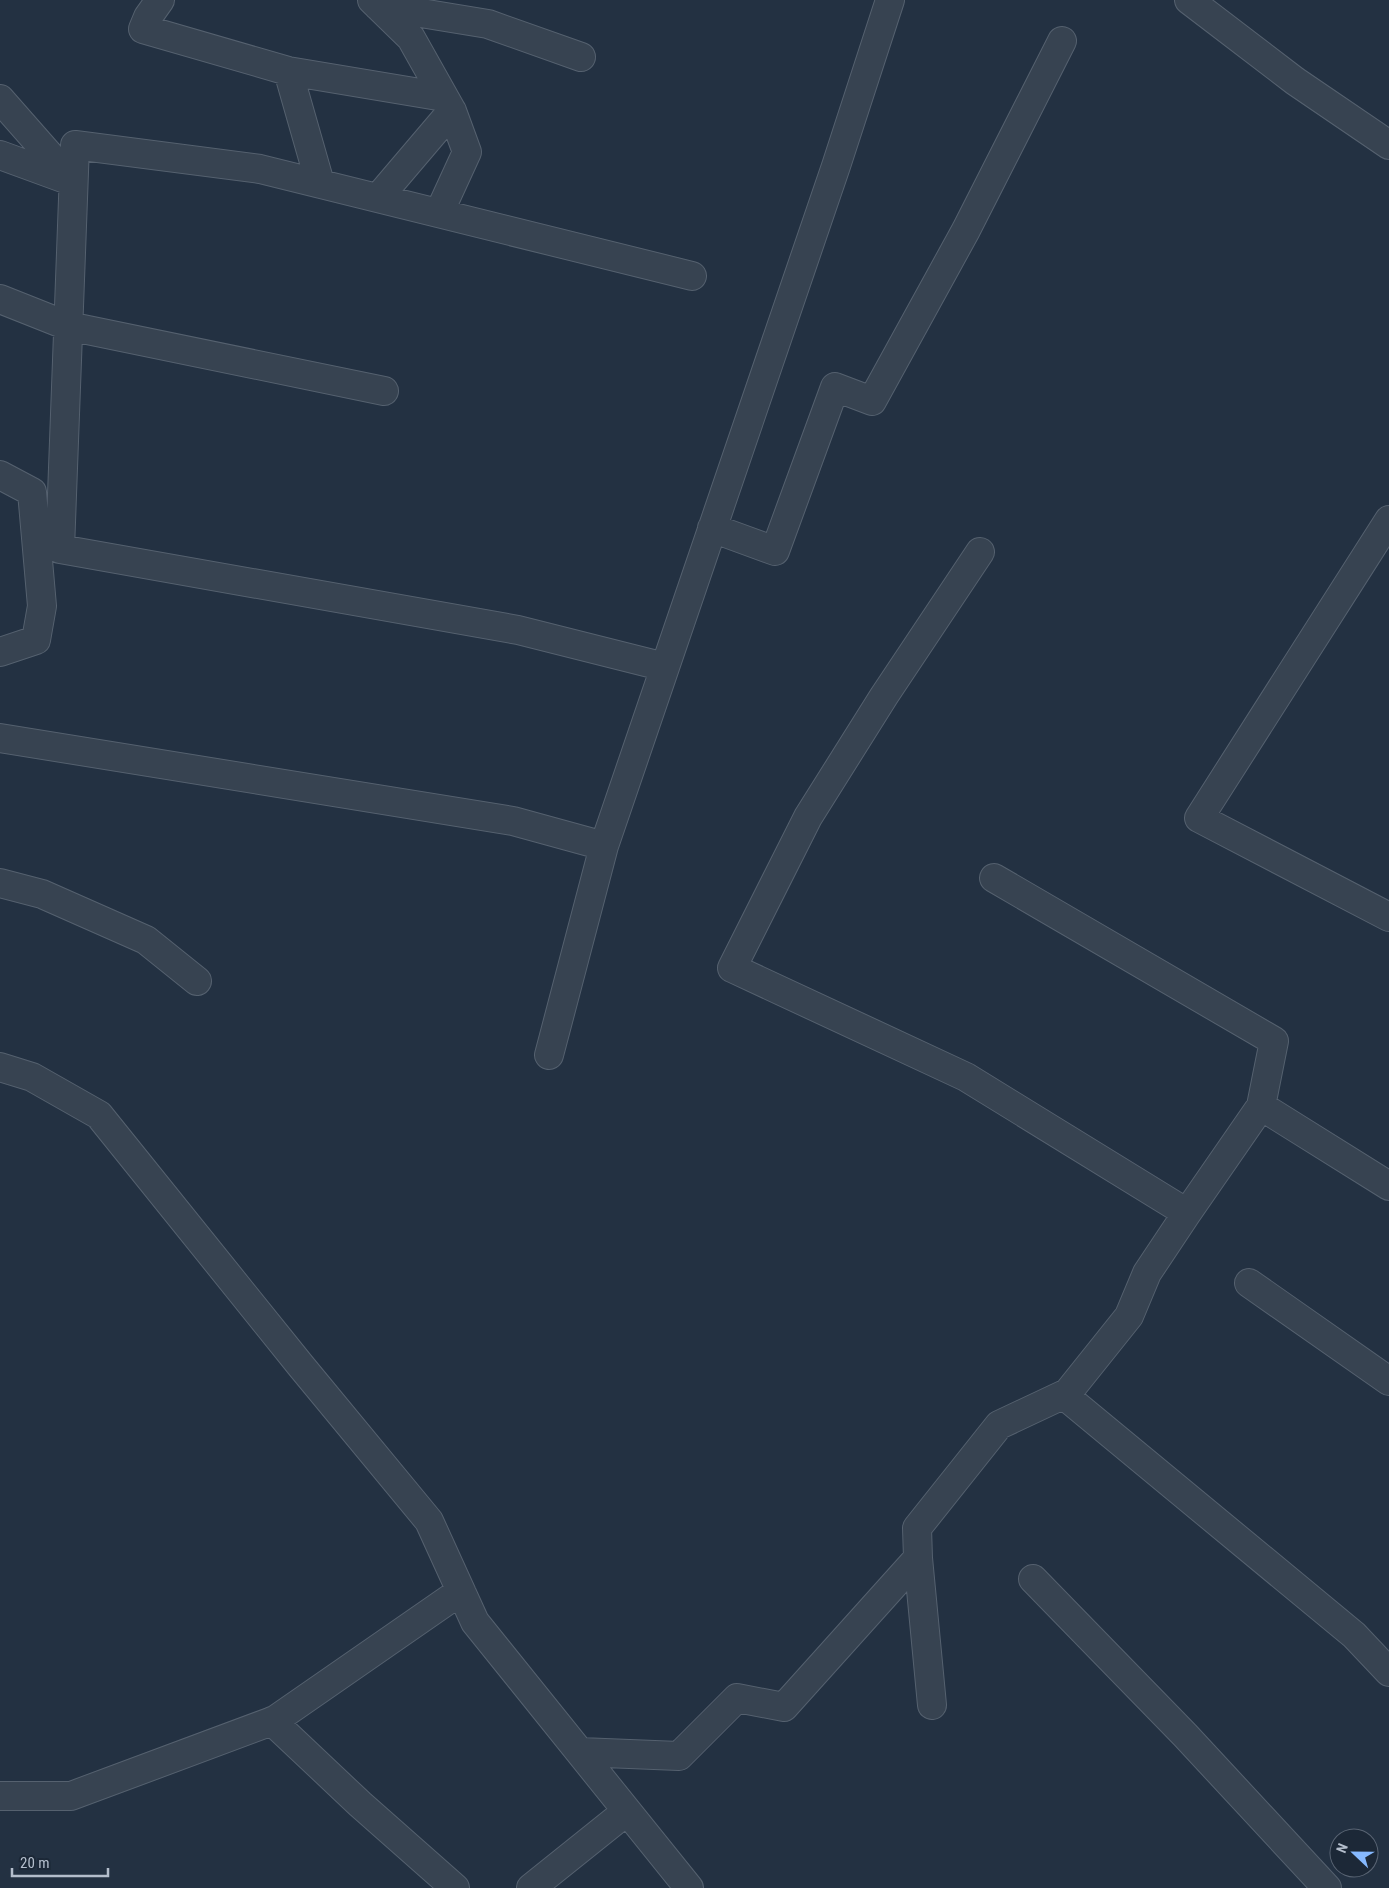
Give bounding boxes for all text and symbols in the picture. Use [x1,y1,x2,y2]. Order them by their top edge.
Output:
north arrow [1329,1828,1379,1878]
text: N [1333,1841,1351,1855]
scale bar [12,1846,109,1878]
text: 20 m [20,1854,50,1872]

